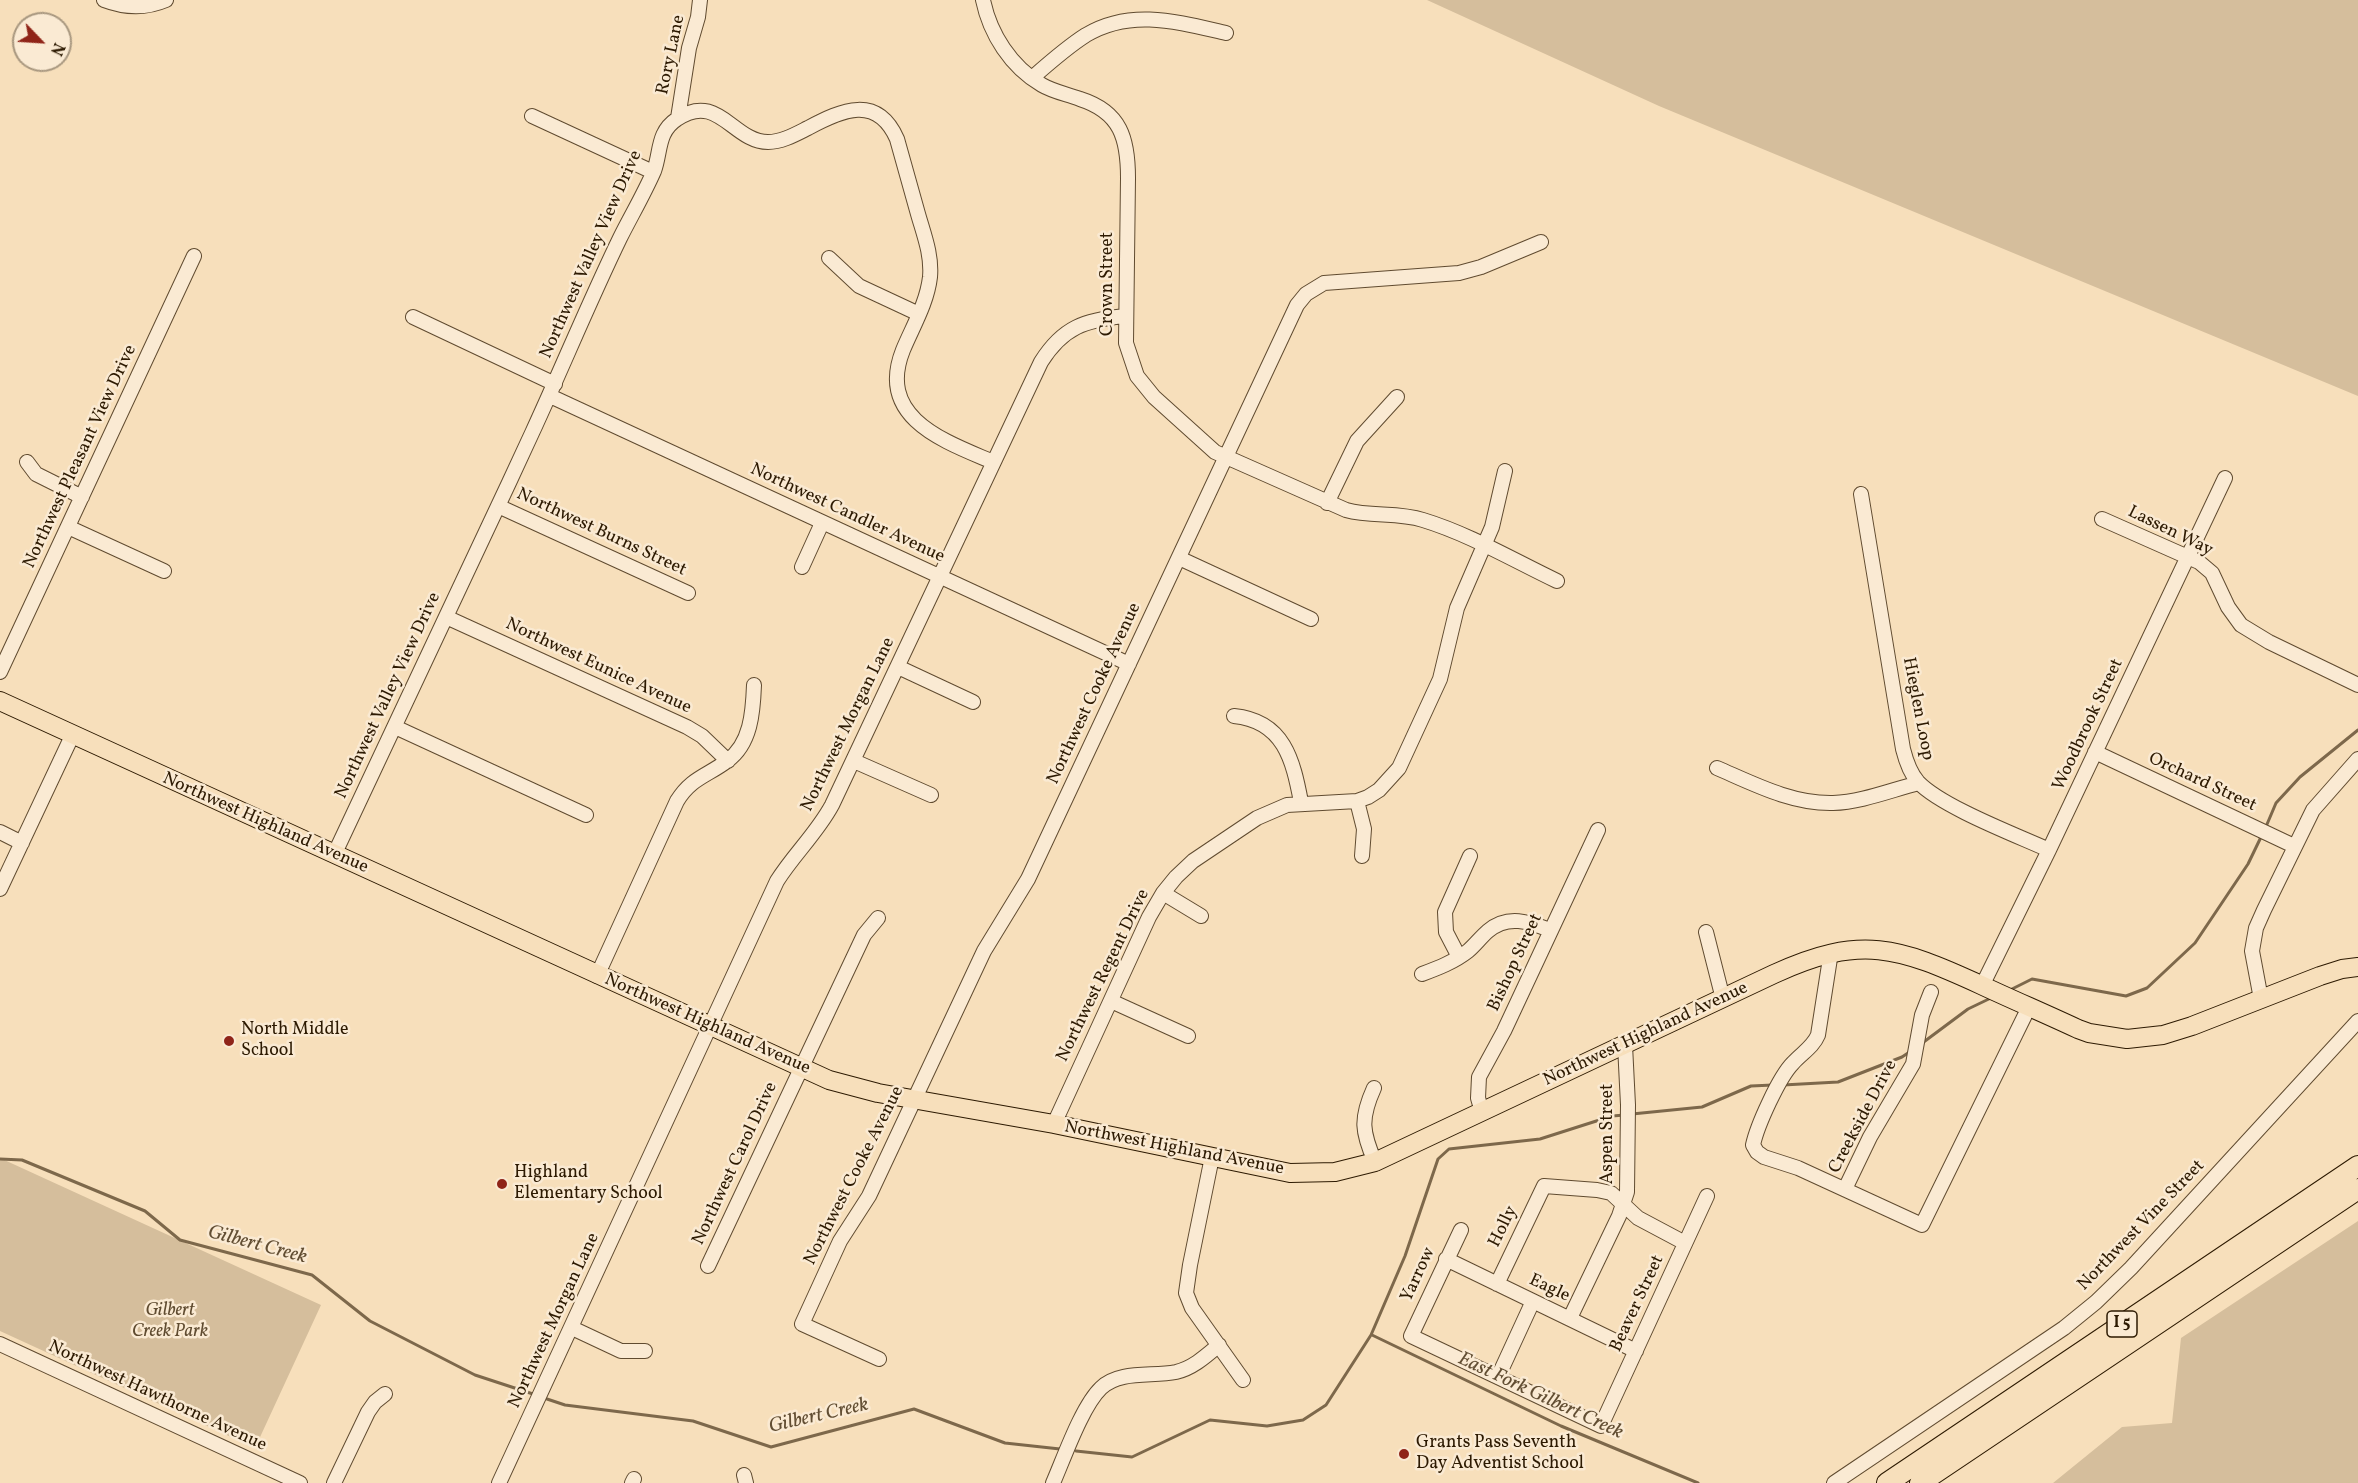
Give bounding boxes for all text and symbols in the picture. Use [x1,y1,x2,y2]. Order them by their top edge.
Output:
north arrow [12,12,72,72]
street label: Rory Lane [653,13,691,97]
text: N [44,39,69,59]
street label: Northwest Valley View Drive [536,148,648,362]
street label: Crown Street [1098,232,1120,336]
street label: Northwest Pleasant View Drive [20,342,142,572]
street label: Northwest Candler Avenue [746,459,948,569]
street label: Northwest Burns Street [513,484,689,582]
street label: Lassen Way [2124,502,2216,562]
street label: Northwest Valley View Drive [332,589,446,803]
street label: Northwest Cooke Avenue [1043,600,1147,788]
street label: Northwest Eunice Avenue [501,614,695,720]
street label: Northwest Morgan Lane [797,634,901,816]
street label: Hieglen Loop [1896,656,1938,762]
street label: Woodbrook Street [2049,656,2129,794]
street label: Orchard Street [2145,749,2259,817]
street label: Northwest Highland Avenue [159,769,371,879]
street label: Northwest Regent Drive [1053,886,1155,1066]
street label: Bishop Street [1484,911,1548,1015]
street label: Northwest Highland Avenue [601,970,813,1080]
street label: Northwest Highland Avenue [1540,978,1752,1092]
place label: North Middle School [241,1020,349,1062]
marker: North Middle School [222,1034,236,1048]
street label: Creekside Drive [1825,1057,1903,1177]
street label: Northwest Carol Drive [689,1079,783,1249]
street label: Northwest Cooke Avenue [800,1083,910,1269]
street label: Aspen Street [1598,1084,1620,1184]
street label: Northwest Highland Avenue [1062,1117,1286,1181]
street label: Northwest Vine Street [2074,1156,2210,1296]
place label: Highland Elementary School [514,1163,663,1206]
marker: Highland Elementary School [495,1177,509,1191]
street label: Holly [1485,1203,1523,1251]
water label: Gilbert Creek [205,1221,309,1271]
street label: Northwest Morgan Lane [505,1230,605,1412]
street label: Yarrow [1397,1244,1441,1306]
street label: Beaver Street [1606,1252,1670,1356]
street label: Eagle [1525,1270,1573,1308]
park label: Gilbert Creek Park [132,1301,208,1344]
road number: I 5 [2107,1311,2137,1337]
street label: Northwest Hawthorne Avenue [44,1337,270,1457]
water label: East Fork Gilbert Creek [1453,1348,1627,1446]
water label: Gilbert Creek [767,1394,871,1440]
place label: Grants Pass Seventh Day Adventist School [1416,1433,1584,1476]
marker: Grants Pass Seventh Day Adventist School [1397,1447,1411,1461]

